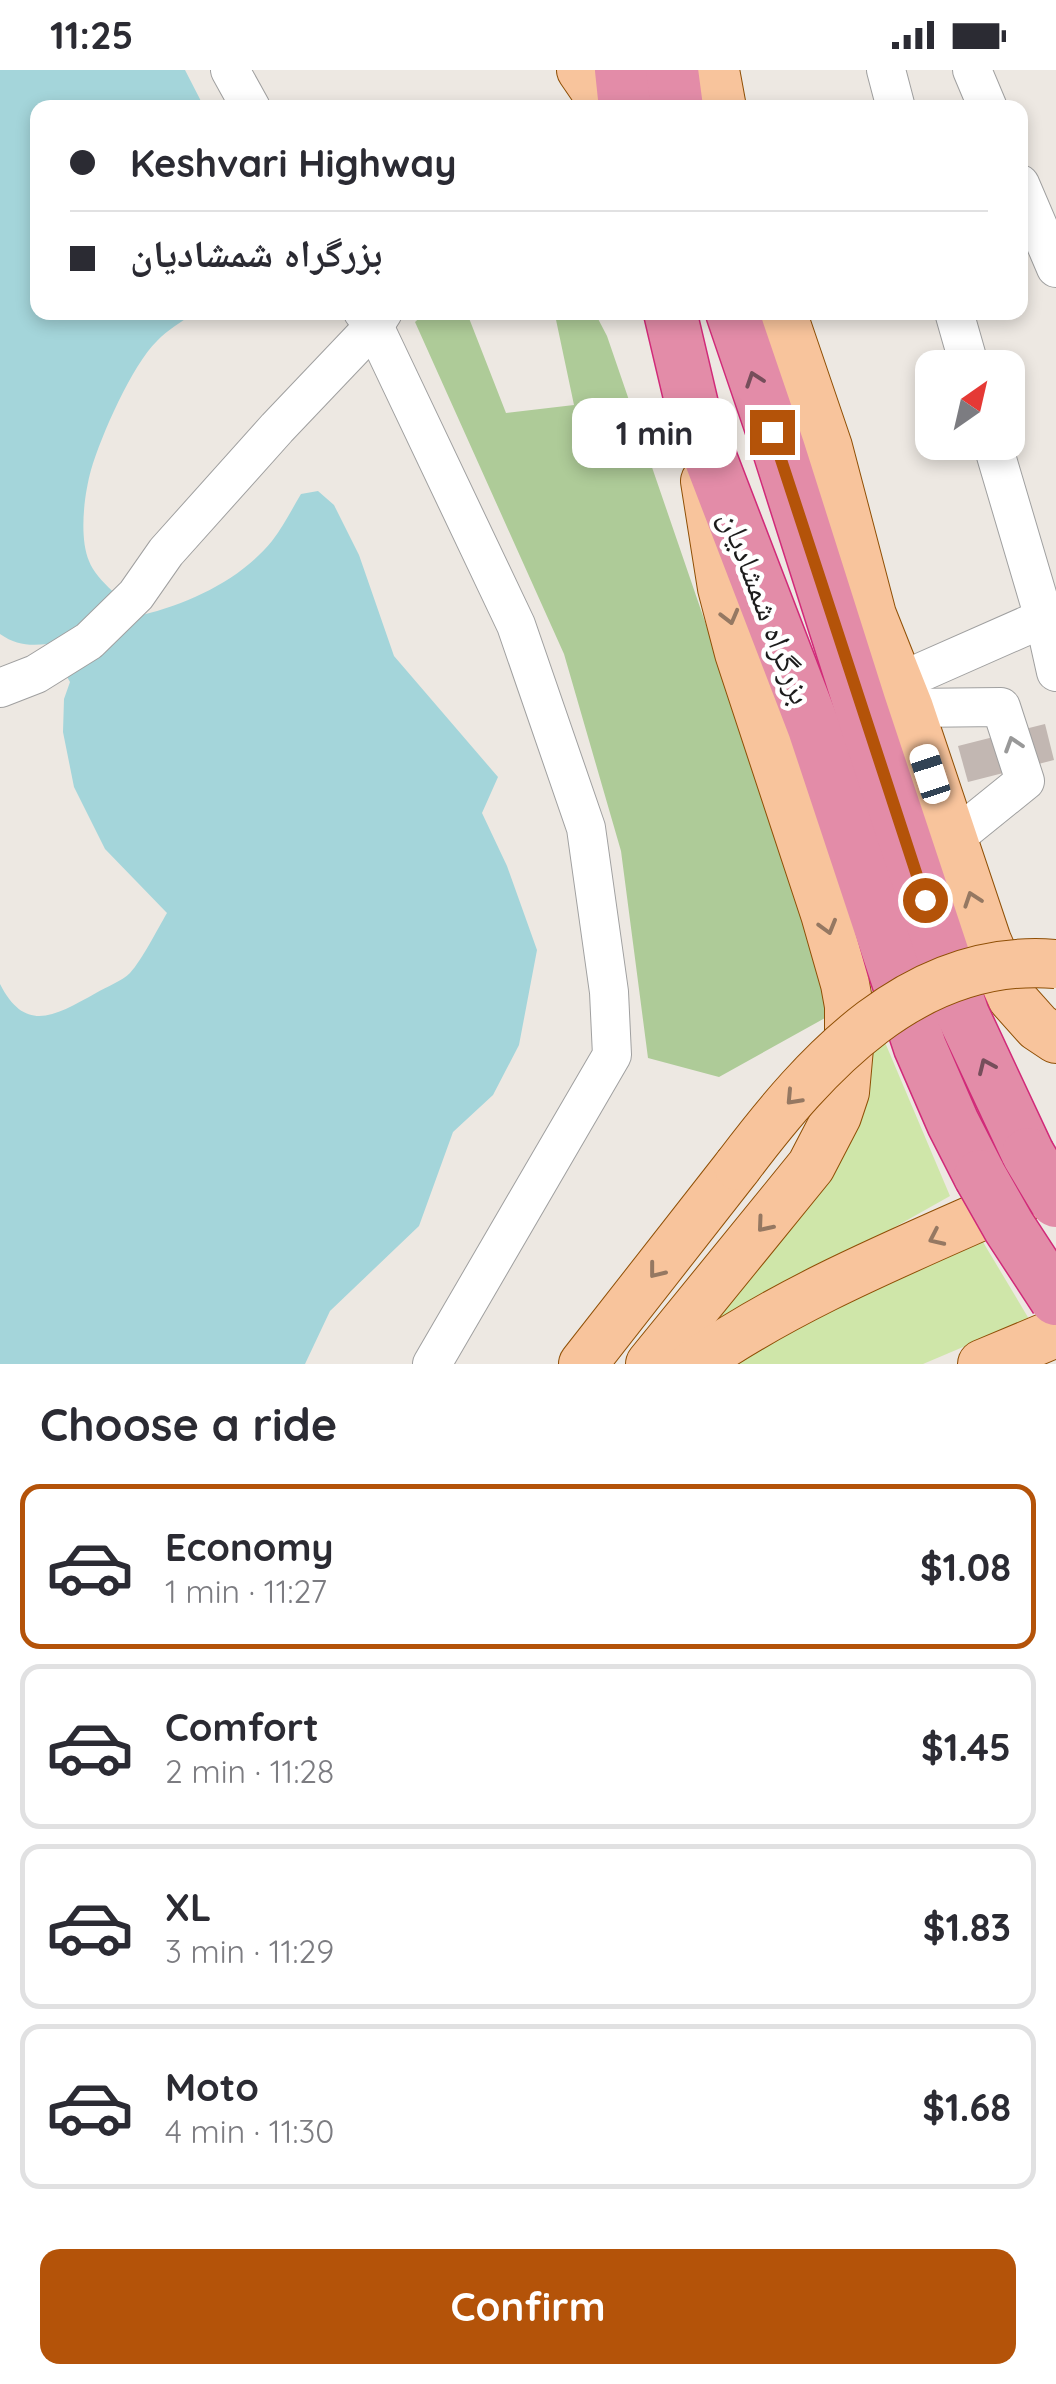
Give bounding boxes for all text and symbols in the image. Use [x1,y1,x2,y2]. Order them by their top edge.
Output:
text: 11:25 [50,11,133,59]
text: Keshvari Highway [130,139,456,187]
text: بزرگراه شمشادیان [130,229,382,277]
north arrow [915,350,1025,460]
map controls [915,350,1025,460]
one-way arrow [745,371,766,389]
callout: 1 min [572,397,737,467]
route end [750,410,795,455]
text: 1 min [616,413,693,453]
street label: بزرگراه شمشادیان [712,504,822,710]
one-way arrow [718,608,739,625]
one-way arrow [1004,736,1024,753]
car [906,741,954,807]
route start [903,878,948,923]
one-way arrow [963,891,984,908]
one-way arrow [817,918,838,935]
one-way arrow [978,1058,998,1076]
one-way arrow [786,1086,804,1105]
one-way arrow [758,1213,776,1231]
one-way arrow [928,1225,946,1245]
one-way arrow [650,1259,668,1277]
text: Choose a ride [40,1396,337,1452]
icon: car [45,1522,135,1612]
text: Economy [165,1523,334,1571]
text: $1.08 [920,1543,1011,1591]
text: 1 min · 11:27 [165,1571,327,1611]
icon: car [45,1702,135,1792]
text: Comfort [165,1703,319,1751]
text: $1.45 [921,1723,1011,1771]
text: 2 min · 11:28 [165,1751,334,1791]
icon: car [45,1882,135,1972]
text: XL [165,1883,211,1931]
text: $1.83 [923,1903,1011,1951]
text: 3 min · 11:29 [165,1931,334,1971]
icon: car [45,2062,135,2152]
text: Moto [165,2063,259,2111]
text: $1.68 [922,2083,1011,2131]
text: 4 min · 11:30 [165,2111,334,2151]
button: Confirm [40,2249,1016,2364]

